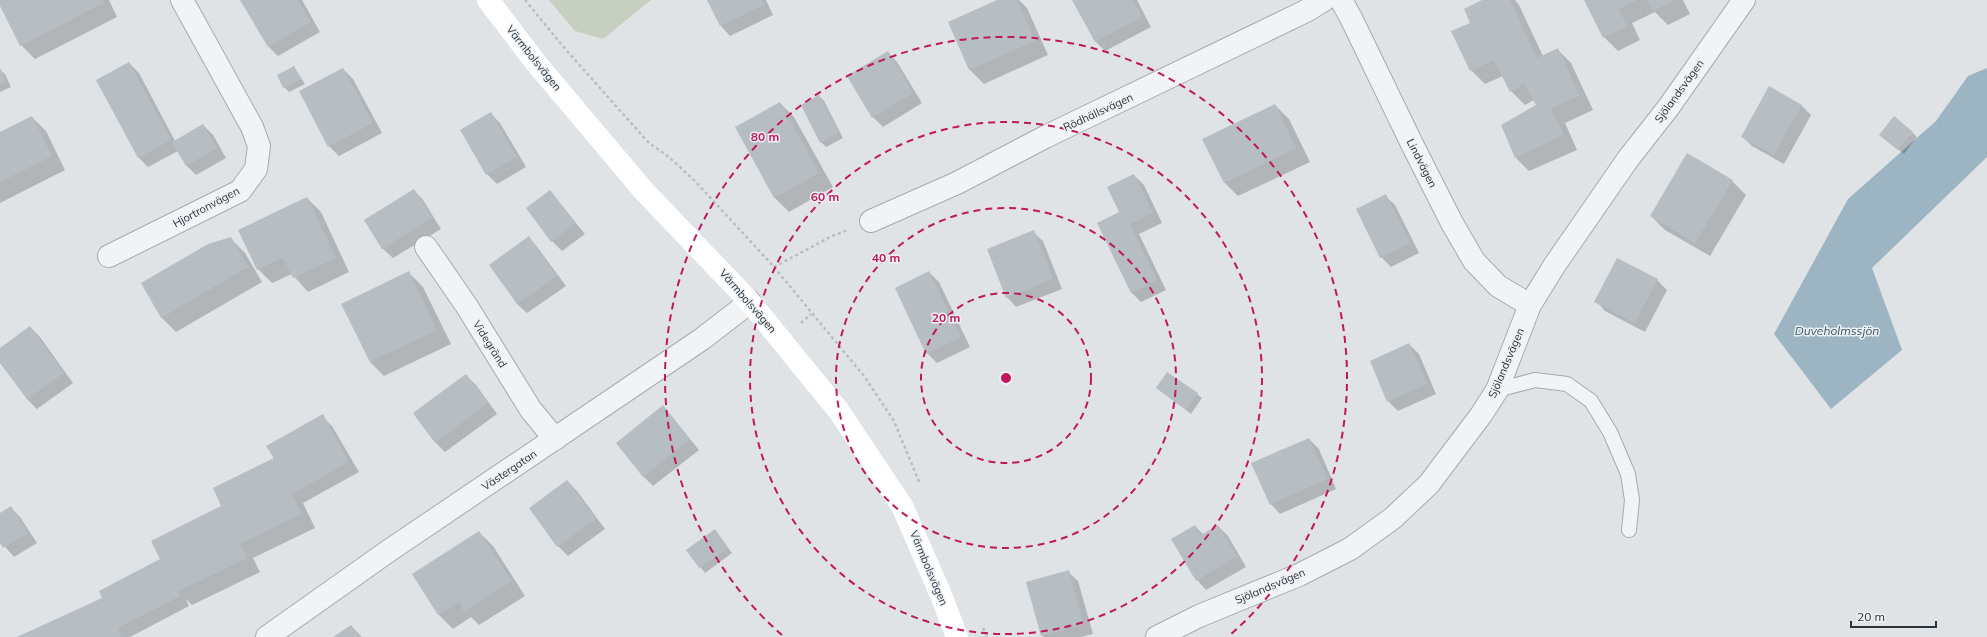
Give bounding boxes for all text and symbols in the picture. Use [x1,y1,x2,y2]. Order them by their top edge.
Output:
street label: Värmbolsvägen [503,22,565,94]
street label: Sjölandsvägen [1651,57,1707,125]
street label: Rödhällsvägen [1061,90,1135,134]
text: 80 m [751,129,779,144]
street label: Lindvägen [1404,136,1440,190]
street label: Hjortronvägen [170,184,242,230]
text: 60 m [811,189,839,204]
text: 40 m [872,250,900,265]
street label: Värmbolsvägen [716,266,780,336]
text: 20 m [932,310,960,325]
street label: Videgränd [470,318,510,370]
water label: Duveholmssjön [1795,323,1879,338]
street label: Sjölandsvägen [1485,326,1527,400]
centre of rings [999,371,1013,385]
street label: Västergatan [479,446,539,494]
street label: Värmbolsvägen [907,528,951,608]
street label: Sjölandsvägen [1233,565,1307,607]
scale bar [1851,603,1936,629]
text: 20 m [1857,609,1885,624]

